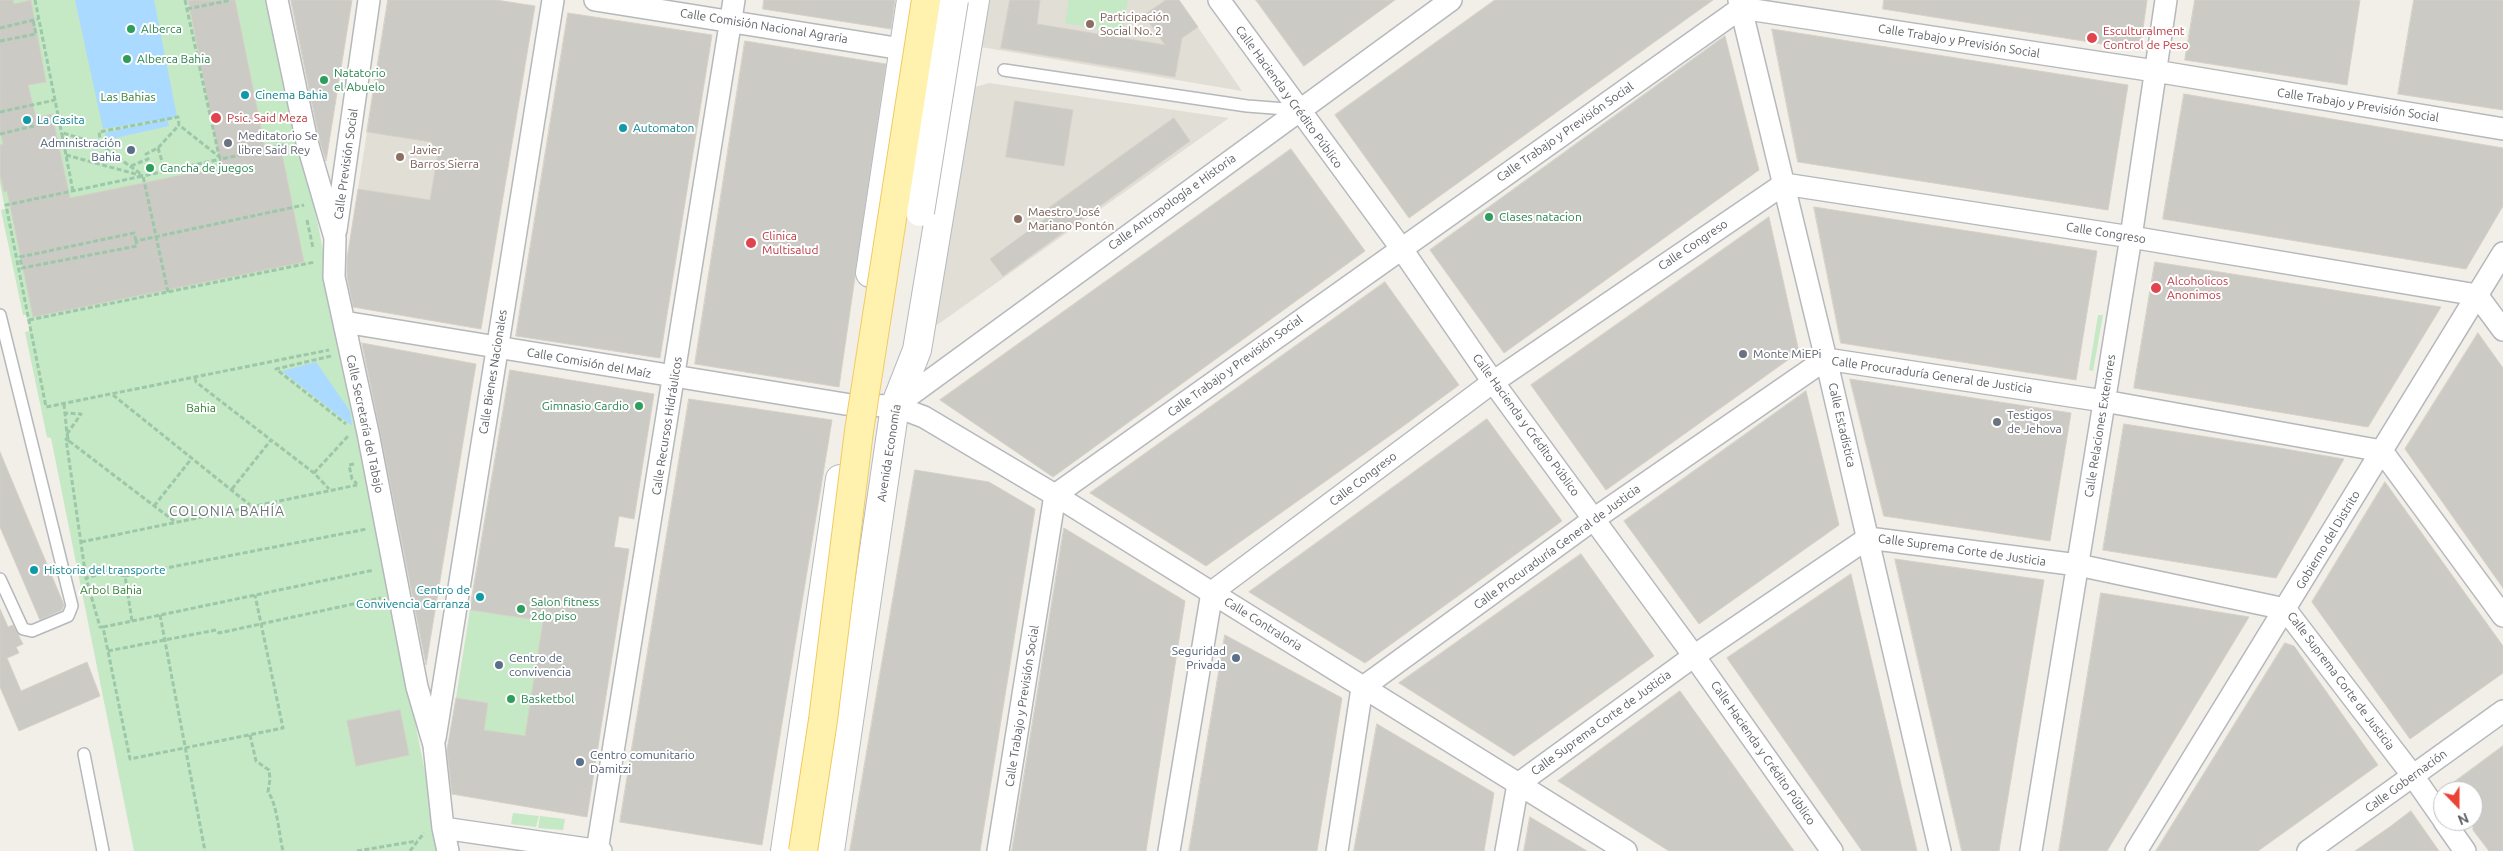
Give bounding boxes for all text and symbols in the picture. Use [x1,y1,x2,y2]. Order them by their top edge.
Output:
street label: Calle Comisión Nacional Agraria [679,6,849,46]
place label: Participación Social No. 2 [1100,10,1169,38]
marker: Participación Social No. 2 [1084,18,1096,30]
street label: Calle Trabajo y Previsión Social [1877,21,2041,61]
place label: Alberca [141,22,182,36]
marker: Alberca [125,23,137,35]
street label: Calle Hacienda y Crédito Público [1232,23,1346,171]
place label: Esculturalment Control de Peso [2103,24,2189,52]
marker: Esculturalment Control de Peso [2085,31,2099,45]
place label: Alberca Bahia [137,52,210,66]
marker: Alberca Bahia [121,53,133,65]
place label: Natatorio el Abuelo [334,66,386,94]
marker: Natatorio el Abuelo [318,74,330,86]
street label: Calle Trabajo y Previsión Social [1494,79,1636,185]
street label: Calle Trabajo y Previsión Social [2276,85,2440,125]
place label: Cinema Bahia [255,88,328,102]
marker: Cinema Bahia [239,89,251,101]
park label: Las Bahias [100,90,156,104]
street label: Calle Previsión Social [331,107,361,221]
marker: Psic. Said Meza [209,111,223,125]
place label: Psic. Said Meza [227,111,308,125]
place label: La Casita [37,113,85,127]
marker: La Casita [21,114,33,126]
place label: Automaton [633,121,694,135]
marker: Automaton [617,122,629,134]
place label: Meditatorio Se libre Said Rey [238,129,318,157]
place label: Administración Bahia [40,136,121,164]
marker: Meditatorio Se libre Said Rey [222,137,234,149]
place label: Javier Barros Sierra [410,143,479,171]
marker: Administración Bahia [125,144,137,156]
marker: Javier Barros Sierra [394,151,406,163]
street label: Calle Antropología e Historia [1105,151,1239,253]
place label: Cancha de juegos [160,161,254,175]
marker: Cancha de juegos [144,162,156,174]
place label: Maestro José Mariano Pontón [1028,205,1114,233]
place label: Clases natacion [1499,210,1582,224]
marker: Clases natacion [1483,211,1495,223]
marker: Maestro José Mariano Pontón [1012,213,1024,225]
street label: Calle Congreso [1656,216,1730,274]
street label: Calle Congreso [2065,220,2147,246]
place label: Clinica Multisalud [762,229,818,257]
marker: Clinica Multisalud [744,236,758,250]
place label: Alcoholicos Anonimos [2167,274,2228,302]
marker: Alcoholicos Anonimos [2149,281,2163,295]
street label: Calle Bienes Nacionales [476,309,510,435]
street label: Calle Trabajo y Previsión Social [1165,312,1305,420]
street label: Calle Comisión del Maíz [526,345,652,381]
place label: Monte MiEPi [1753,347,1822,361]
marker: Monte MiEPi [1737,348,1749,360]
street label: Calle Hacienda y Crédito Público [1469,351,1583,499]
street label: Calle Secretaría del Tabajo [343,353,387,495]
street label: Calle Relaciones Exteriores [2082,353,2118,499]
street label: Calle Procuraduría General de Justicia [1831,354,2033,396]
street label: Calle Recursos Hidráulicos [649,356,685,496]
street label: Calle Estadística [1825,381,1859,469]
place label: Gimnasio Cardio [542,399,629,413]
marker: Gimnasio Cardio [633,400,645,412]
park label: Bahia [186,401,216,415]
street label: Avenida Economía [874,403,904,503]
place label: Testigos de Jehova [2007,408,2062,436]
marker: Testigos de Jehova [1991,416,2003,428]
street label: Calle Congreso [1326,449,1400,509]
street label: Calle Procuraduría General de Justicia [1471,482,1643,612]
street label: Gobierno del Distrito [2293,488,2363,592]
district label: COLONIA BAHÍA [167,503,287,519]
street label: Calle Suprema Corte de Justicia [1877,531,2047,569]
place label: Historia del transporte [44,563,165,577]
marker: Historia del transporte [28,564,40,576]
park label: Arbol Bahia [80,583,142,597]
place label: Centro de Convivencia Carranza [356,583,470,611]
marker: Centro de Convivencia Carranza [474,591,486,603]
street label: Calle Contraloria [1221,594,1305,654]
place label: Salon fitness 2do piso [531,595,599,623]
marker: Salon fitness 2do piso [515,603,527,615]
street label: Calle Suprema Corte de Justicia [2284,609,2398,753]
street label: Calle Trabajo y Previsión Social [1002,624,1042,788]
place label: Seguridad Privada [1172,644,1226,672]
place label: Centro de convivencia [509,651,571,679]
marker: Seguridad Privada [1230,652,1242,664]
marker: Centro de convivencia [493,659,505,671]
street label: Calle Suprema Corte de Justicia [1528,667,1674,779]
street label: Calle Hacienda y Crédito Público [1708,678,1818,828]
place label: Basketbol [521,692,574,706]
marker: Basketbol [505,693,517,705]
street label: Calle Gobernación [2362,746,2450,816]
place label: Centro comunitario Damitzi [590,748,695,776]
marker: Centro comunitario Damitzi [574,756,586,768]
north arrow [2433,781,2483,831]
text: N [2455,810,2471,828]

